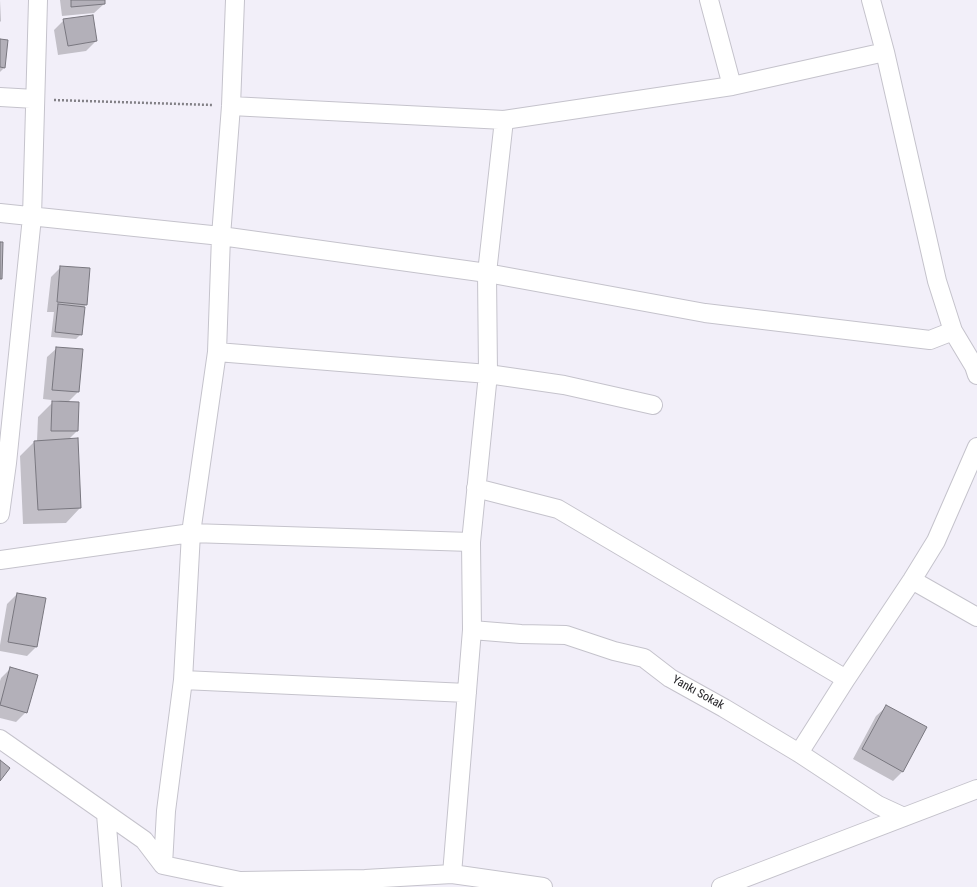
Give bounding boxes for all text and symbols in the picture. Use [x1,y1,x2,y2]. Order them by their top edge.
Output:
street label: Yankı Sokak [669,673,727,713]

